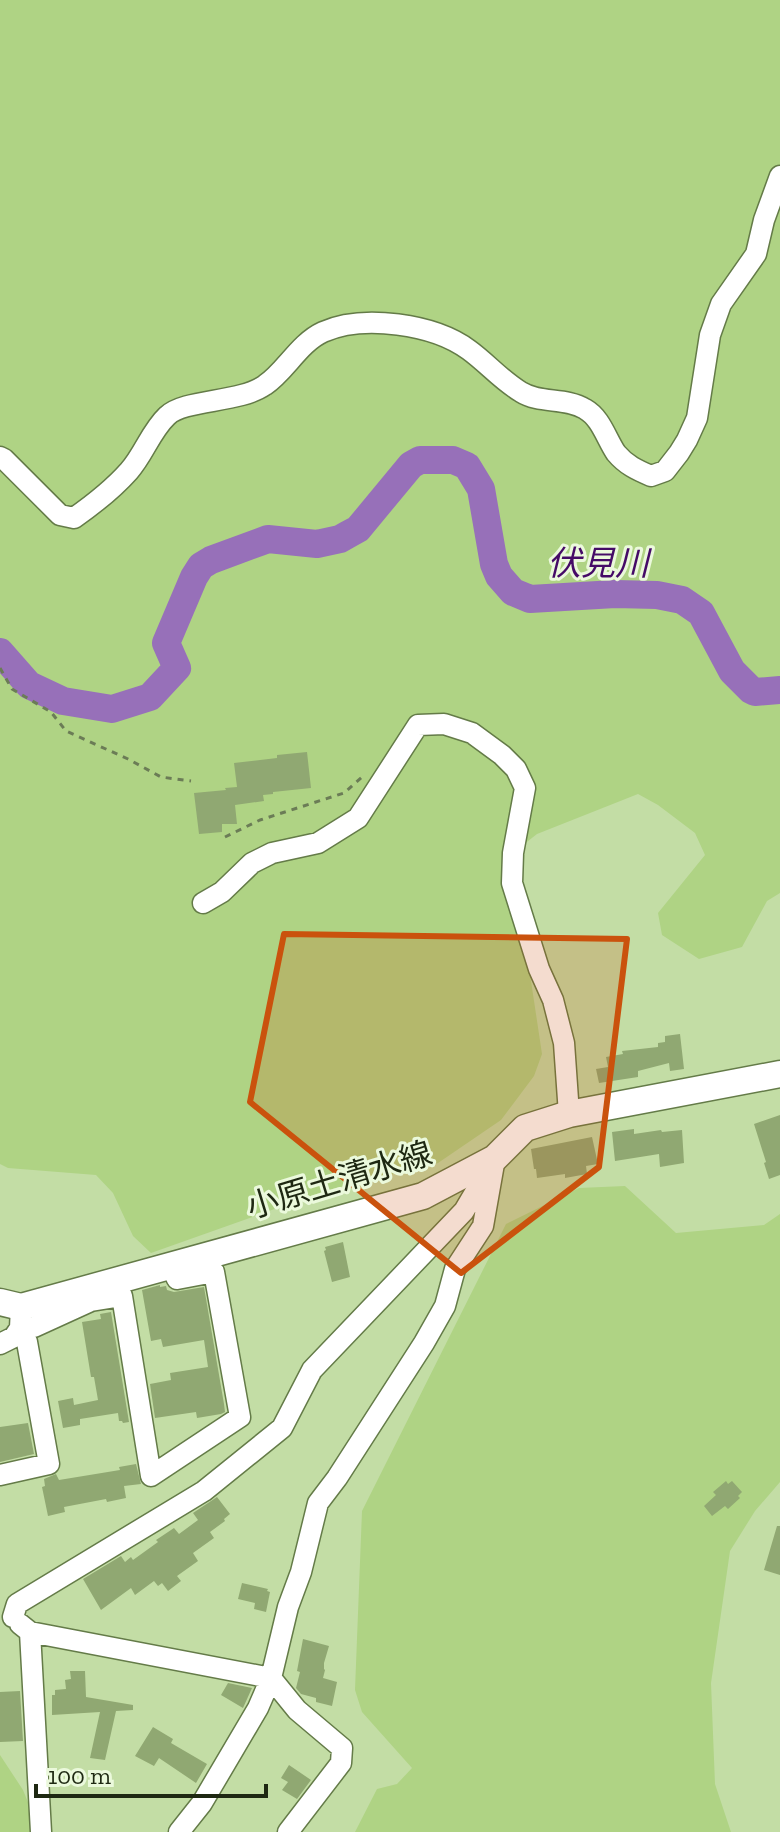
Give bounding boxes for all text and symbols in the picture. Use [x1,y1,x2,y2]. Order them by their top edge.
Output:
water label: 伏見川 [547,543,652,584]
street label: 小原土清水線 [242,1134,436,1226]
scale bar [36,1748,266,1798]
text: 100 m [48,1761,111,1790]

